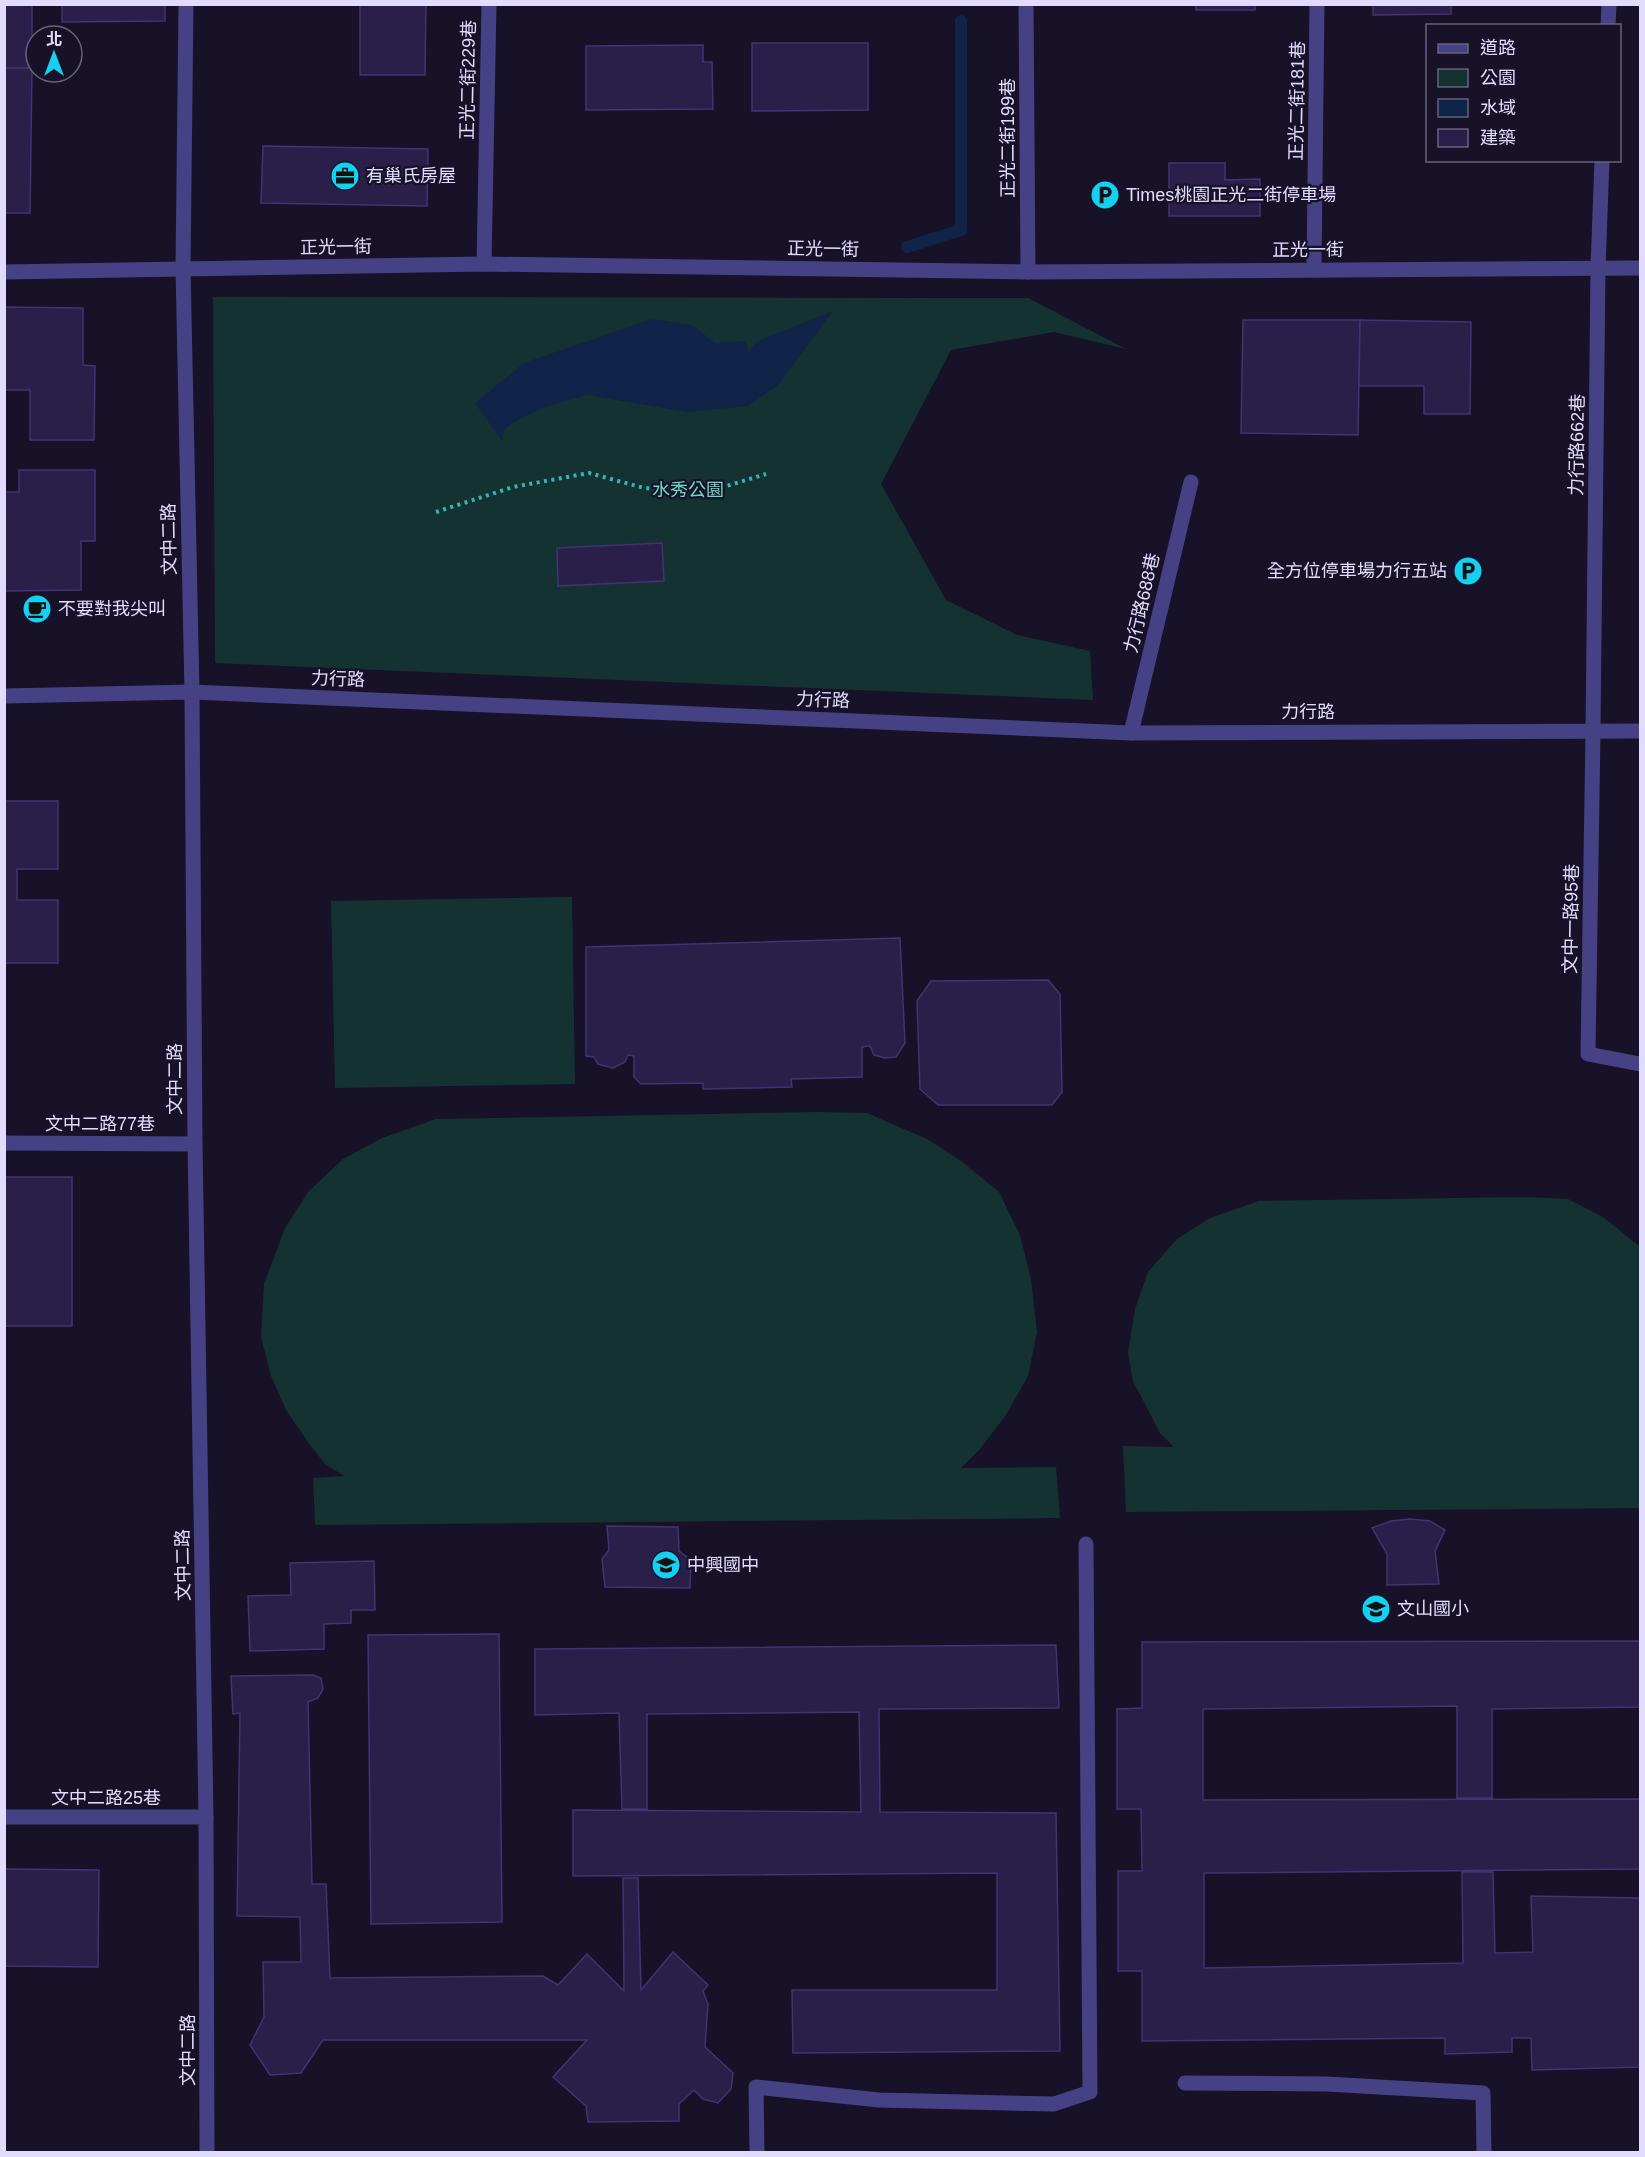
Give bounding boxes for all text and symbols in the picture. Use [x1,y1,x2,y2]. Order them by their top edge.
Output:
street label: 正光二街229巷 [457,20,479,140]
north arrow [24,24,84,84]
legend [1426,24,1621,162]
text: 北 [46,31,62,48]
text: 道路 [1480,38,1516,58]
street label: 正光二街181巷 [1286,41,1308,161]
text: 公園 [1480,68,1516,88]
street label: 正光二街199巷 [998,78,1018,198]
text: 水域 [1480,98,1516,118]
text: 建築 [1480,128,1516,148]
office icon: 有巢氏房屋 [329,160,361,192]
place label: 有巢氏房屋 [366,166,456,186]
parking icon: Times桃園正光二街停車場 [1089,179,1121,211]
place label: Times桃園正光二街停車場 [1126,185,1336,205]
street label: 正光一街 [300,236,372,258]
street label: 正光一街 [787,238,859,260]
street label: 正光一街 [1272,240,1344,260]
street label: 力行路662巷 [1566,394,1588,496]
park label: 水秀公園 [652,480,724,500]
street label: 文中二路 [158,503,180,575]
street label: 力行路688巷 [1121,551,1163,655]
parking icon: 全方位停車場力行五站 [1452,555,1484,587]
place label: 全方位停車場力行五站 [1267,561,1447,581]
cafe icon: 不要對我尖叫 [21,593,53,625]
place label: 不要對我尖叫 [58,599,166,619]
street label: 力行路 [311,668,365,690]
street label: 力行路 [796,689,850,711]
street label: 力行路 [1281,702,1335,722]
street label: 文中一路95巷 [1560,864,1582,974]
street label: 文中二路 [165,1043,185,1115]
street label: 文中二路77巷 [45,1114,155,1134]
street label: 文中二路 [172,1529,194,1601]
school or university icon: 中興國中 [650,1549,682,1581]
place label: 中興國中 [687,1555,759,1575]
school or university icon: 文山國小 [1360,1593,1392,1625]
place label: 文山國小 [1397,1599,1469,1619]
street label: 文中二路25巷 [51,1788,161,1808]
street label: 文中二路 [178,2014,198,2086]

